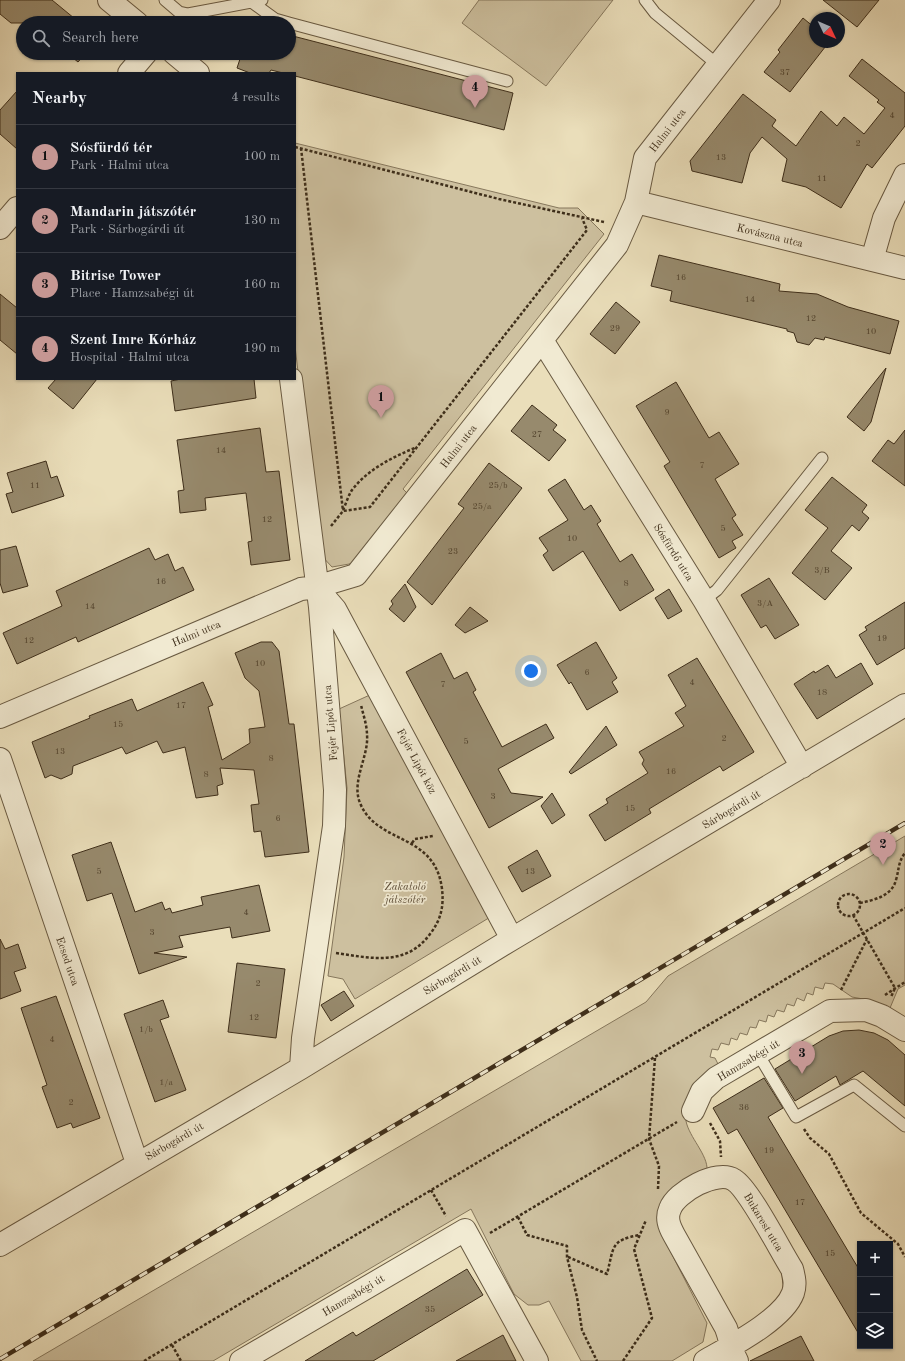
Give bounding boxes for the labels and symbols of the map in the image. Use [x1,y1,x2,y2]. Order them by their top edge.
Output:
north arrow [809,12,845,48]
house number: 37 [780,68,790,77]
pin: 4 [462,75,488,108]
street label: Halmi utca [648,107,689,155]
house number: 4 [889,111,895,120]
house number: 2 [855,139,861,148]
house number: 13 [716,153,726,162]
house number: 11 [817,174,827,183]
street label: Kovászna utca [735,223,805,250]
house number: 16 [676,273,686,282]
house number: 14 [745,295,755,304]
house number: 12 [806,314,816,323]
house number: 29 [610,324,620,333]
house number: 10 [866,327,876,336]
pin: 1 [368,385,394,418]
house number: 9 [664,408,670,417]
street label: Halmi utca [439,423,480,471]
house number: 27 [532,430,542,439]
house number: 14 [216,446,226,455]
house number: 7 [699,461,705,470]
house number: 11 [30,481,40,490]
house number: 25/b [488,481,508,490]
house number: 25/a [473,502,492,511]
house number: 12 [262,515,272,524]
street label: Sósfürdő utca [651,522,695,584]
house number: 5 [720,524,726,533]
house number: 10 [567,534,577,543]
house number: 23 [448,547,458,556]
house number: 3/B [814,566,830,575]
house number: 16 [156,577,166,586]
house number: 8 [623,579,629,588]
house number: 3/A [757,599,773,608]
house number: 14 [85,602,95,611]
street label: Halmi utca [171,619,223,650]
house number: 19 [877,634,887,643]
house number: 12 [24,636,34,645]
house number: 10 [255,659,265,668]
your location [521,661,541,681]
house number: 6 [584,668,590,677]
house number: 4 [689,678,695,687]
house number: 7 [440,680,446,689]
street label: Fejér Lipót utca [323,684,340,761]
house number: 18 [817,688,827,697]
house number: 17 [176,701,186,710]
house number: 15 [113,720,123,729]
street label: Fejér Lipót köz [394,727,438,796]
house number: 2 [721,734,727,743]
house number: 5 [463,737,469,746]
house number: 13 [55,747,65,756]
house number: 8 [268,754,274,763]
house number: 16 [666,767,676,776]
house number: 8 [203,770,209,779]
street label: Sárbogárdi út [701,789,763,832]
house number: 3 [490,792,496,801]
house number: 15 [625,804,635,813]
house number: 6 [275,814,281,823]
pin: 2 [870,832,896,865]
house number: 5 [96,867,102,876]
house number: 13 [525,867,535,876]
park label: Zakatoló játszótér [383,882,427,906]
house number: 4 [243,908,249,917]
house number: 3 [149,928,155,937]
street label: Ecsed utca [53,936,80,988]
street label: Sárbogárdi út [422,955,484,998]
house number: 2 [255,979,261,988]
house number: 12 [249,1013,259,1022]
house number: 1/b [139,1025,153,1034]
house number: 4 [49,1035,55,1044]
street label: Hamzsabégi út [716,1038,782,1084]
pin: 3 [789,1041,815,1074]
house number: 1/a [159,1078,173,1087]
house number: 2 [68,1098,74,1107]
house number: 36 [739,1103,749,1112]
street label: Sárbogárdi út [144,1121,206,1163]
house number: 19 [764,1146,774,1155]
street label: Bukarest utca [741,1192,785,1254]
house number: 17 [795,1198,805,1207]
house number: 15 [825,1249,835,1258]
street label: Hamzsabégi út [321,1273,387,1319]
house number: 35 [425,1305,435,1314]

